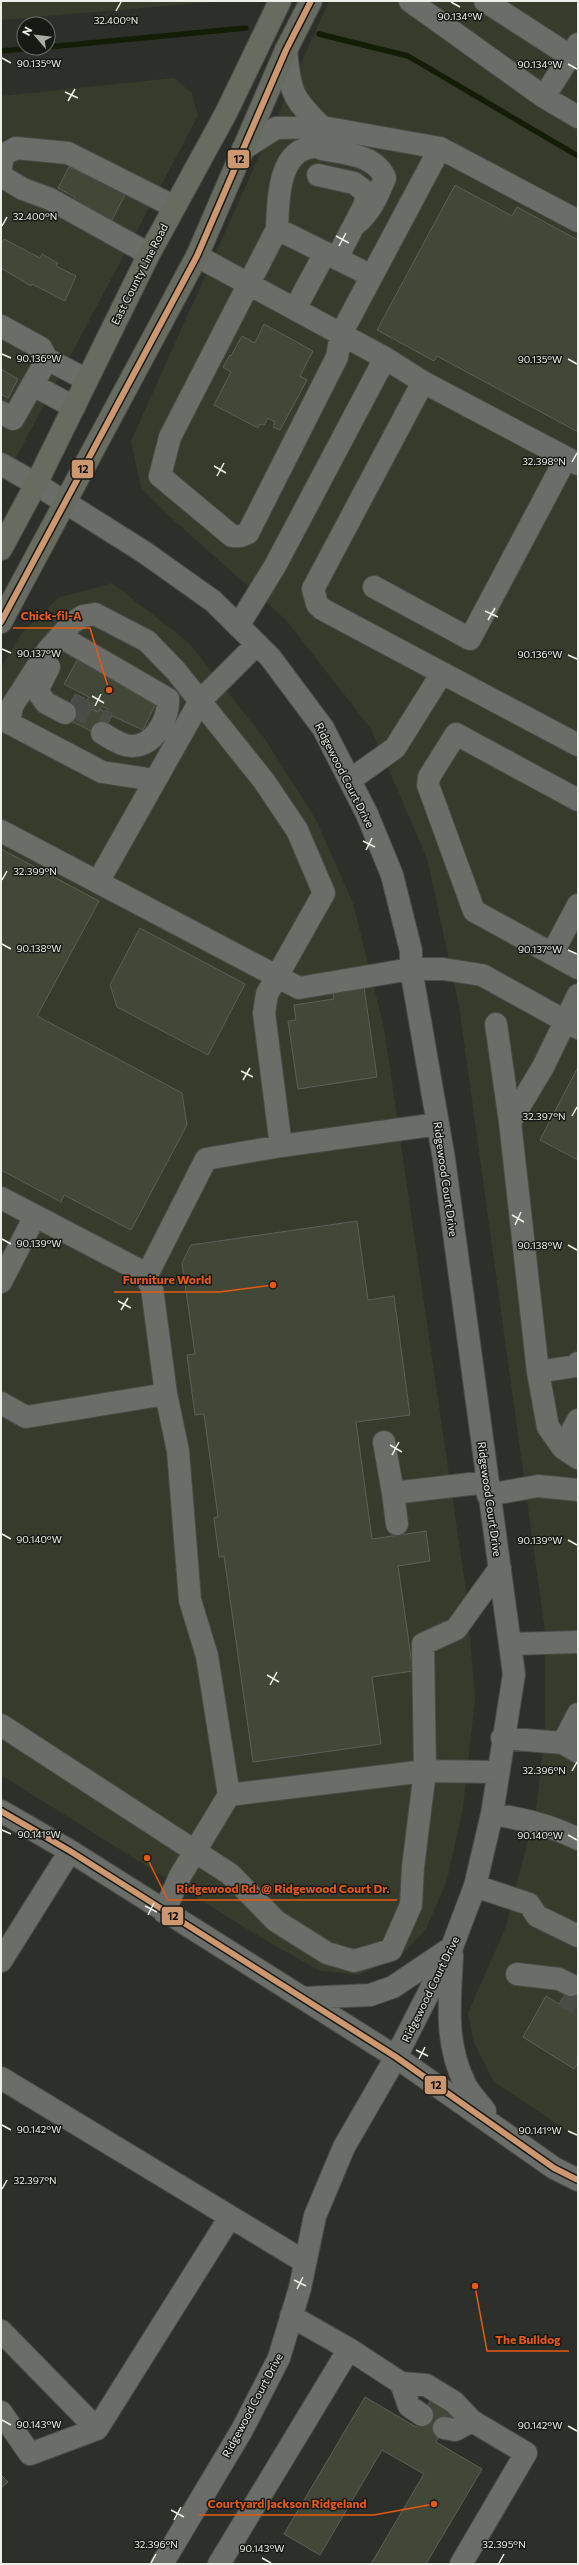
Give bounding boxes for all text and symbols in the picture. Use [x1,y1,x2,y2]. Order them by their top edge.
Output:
text: 90.134°W [438,10,482,22]
text: 32.400°N [94,14,138,26]
north arrow [16,16,56,56]
text: N [19,24,34,38]
text: 90.135°W [17,57,61,69]
text: 90.134°W [518,58,562,70]
line badge: 12 [227,149,250,169]
text: 12 [233,152,245,165]
text: 32.400°N [13,210,57,222]
street label: East County Line Road [108,221,170,327]
text: 90.136°W [17,352,61,364]
text: 90.135°W [518,353,562,365]
text: 32.398°N [522,455,566,467]
line badge: 12 [71,459,94,479]
text: 12 [77,462,89,475]
callout: Chick-fil-A [13,604,90,628]
text: Chick-fil-A [20,608,82,622]
text: 90.137°W [17,647,61,659]
text: 90.136°W [518,648,562,660]
street label: Ridgewood Court Drive [313,720,377,830]
text: 32.399°N [13,865,57,877]
text: 90.138°W [17,942,61,954]
text: 90.137°W [518,943,562,955]
text: 32.397°N [523,1110,565,1122]
street label: Ridgewood Court Drive [431,1121,461,1238]
text: 90.139°W [17,1237,61,1249]
text: 90.138°W [518,1239,562,1251]
callout: Furniture World [114,1268,219,1292]
text: Furniture World [123,1272,211,1286]
street label: Ridgewood Court Drive [475,1441,505,1558]
text: 90.140°W [16,1533,62,1545]
text: 90.139°W [518,1534,562,1546]
text: 32.396°N [522,1764,566,1776]
text: 90.141°W [17,1828,61,1840]
text: 90.140°W [517,1829,563,1841]
callout: Ridgewood Rd. @ Ridgewood Court Dr. [168,1876,397,1900]
text: Ridgewood Rd. @ Ridgewood Court Dr. [176,1881,390,1895]
line badge: 12 [161,1906,184,1926]
text: 12 [167,1909,179,1922]
street label: Ridgewood Court Drive [399,1934,461,2044]
line badge: 12 [424,2075,447,2095]
text: 12 [430,2078,442,2091]
text: 90.142°W [17,2123,61,2135]
text: 90.141°W [518,2124,562,2136]
text: 32.397°N [14,2174,56,2186]
callout: The Bulldog [487,2327,569,2351]
text: The Bulldog [495,2332,561,2346]
street label: Ridgewood Court Drive [219,2351,285,2459]
text: 90.143°W [17,2418,61,2430]
text: 90.142°W [518,2419,562,2431]
callout: Courtyard Jackson Ridgeland [199,2491,374,2515]
text: Courtyard Jackson Ridgeland [208,2496,367,2511]
text: 32.396°N [134,2538,178,2550]
text: 32.395°N [482,2538,526,2550]
text: 90.143°W [240,2542,284,2554]

